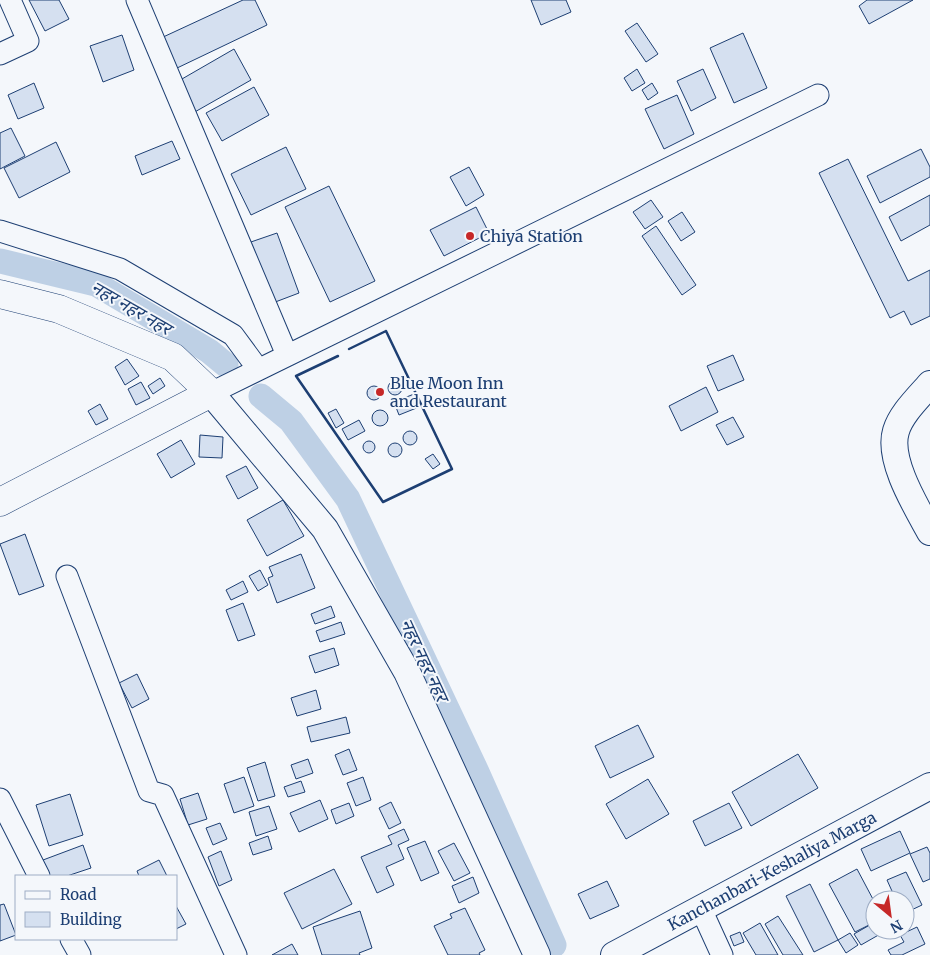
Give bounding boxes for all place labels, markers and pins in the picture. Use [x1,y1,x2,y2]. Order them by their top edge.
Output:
place label: Chiya Station [480,226,583,246]
marker: Chiya Station [464,230,476,242]
place label: Blue Moon Inn and Restaurant [390,373,508,411]
marker: Blue Moon Inn and Restaurant [374,386,386,398]

